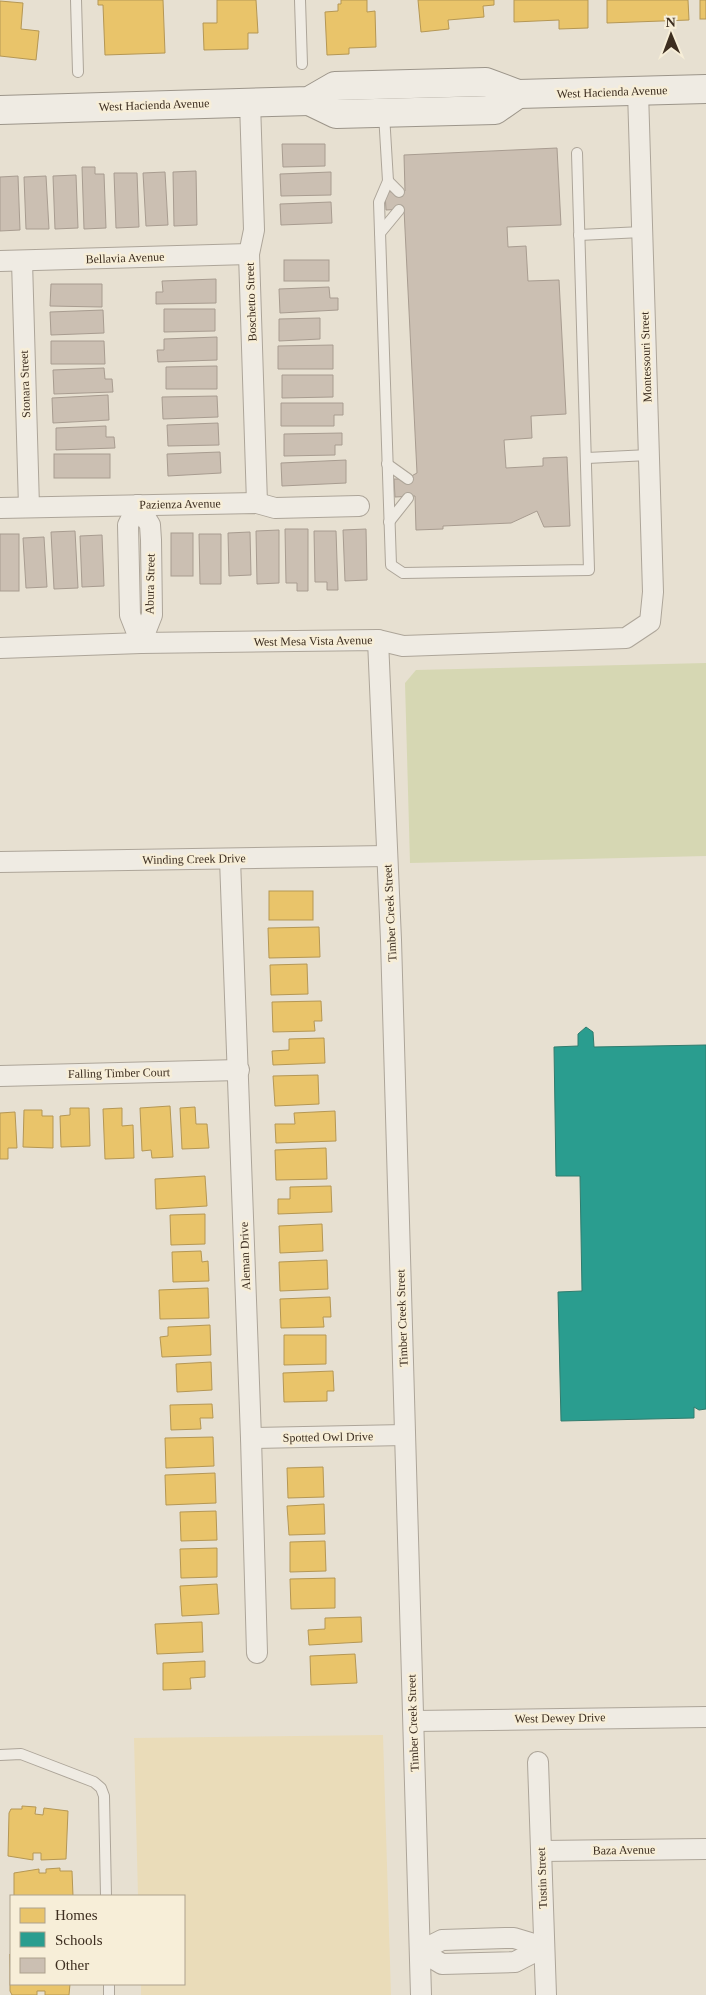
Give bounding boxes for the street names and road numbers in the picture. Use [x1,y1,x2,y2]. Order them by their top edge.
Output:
street label: West Hacienda Avenue [556,83,668,101]
street label: West Hacienda Avenue [98,96,210,114]
street label: Bellavia Avenue [85,250,165,266]
street label: Boschetto Street [243,262,259,342]
street label: Montessouri Street [637,311,655,403]
street label: Stonara Street [17,349,33,418]
street label: Pazienza Avenue [139,496,221,512]
street label: Abura Street [142,553,158,615]
street label: West Mesa Vista Avenue [253,633,373,649]
street label: Winding Creek Drive [142,851,246,867]
street label: Timber Creek Street [380,863,400,962]
street label: Falling Timber Court [68,1065,171,1081]
street label: Aleman Drive [237,1222,253,1290]
street label: Timber Creek Street [393,1268,411,1367]
street label: Spotted Owl Drive [283,1429,373,1445]
street label: Timber Creek Street [404,1673,422,1772]
street label: West Dewey Drive [514,1710,606,1726]
street label: Baza Avenue [593,1842,655,1858]
street label: Tustin Street [534,1846,550,1909]

